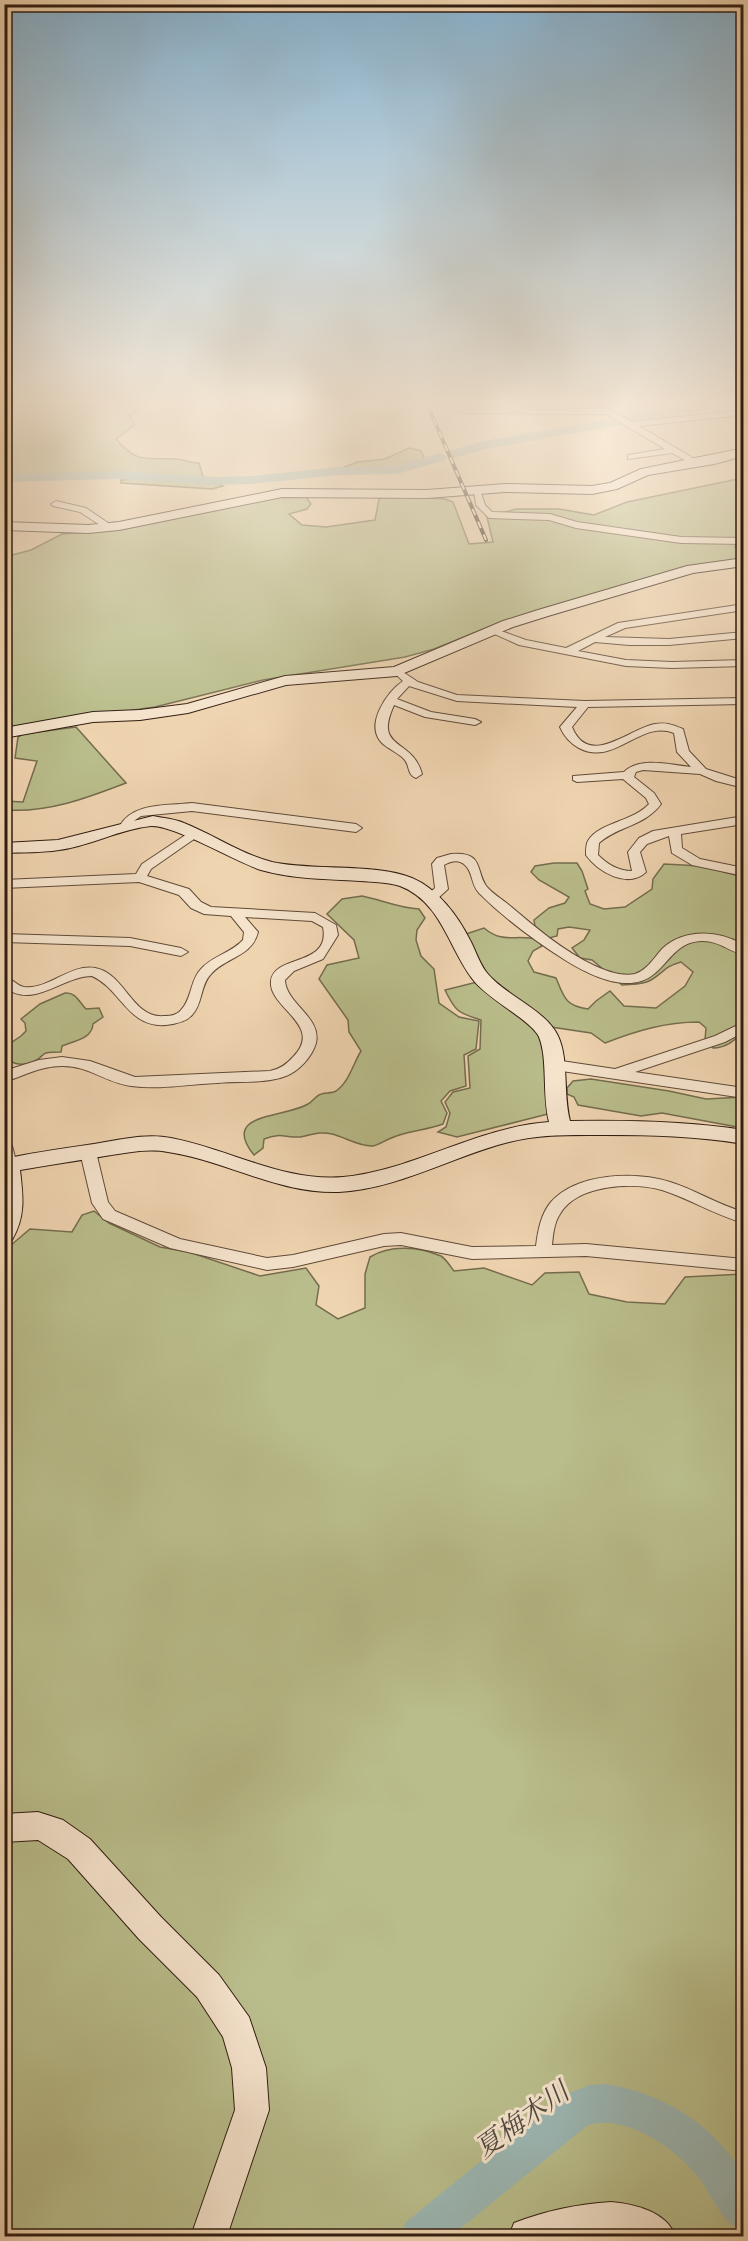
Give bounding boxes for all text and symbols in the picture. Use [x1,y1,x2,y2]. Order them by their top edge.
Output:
water label: 夏梅木川 [470,2075,577,2164]

